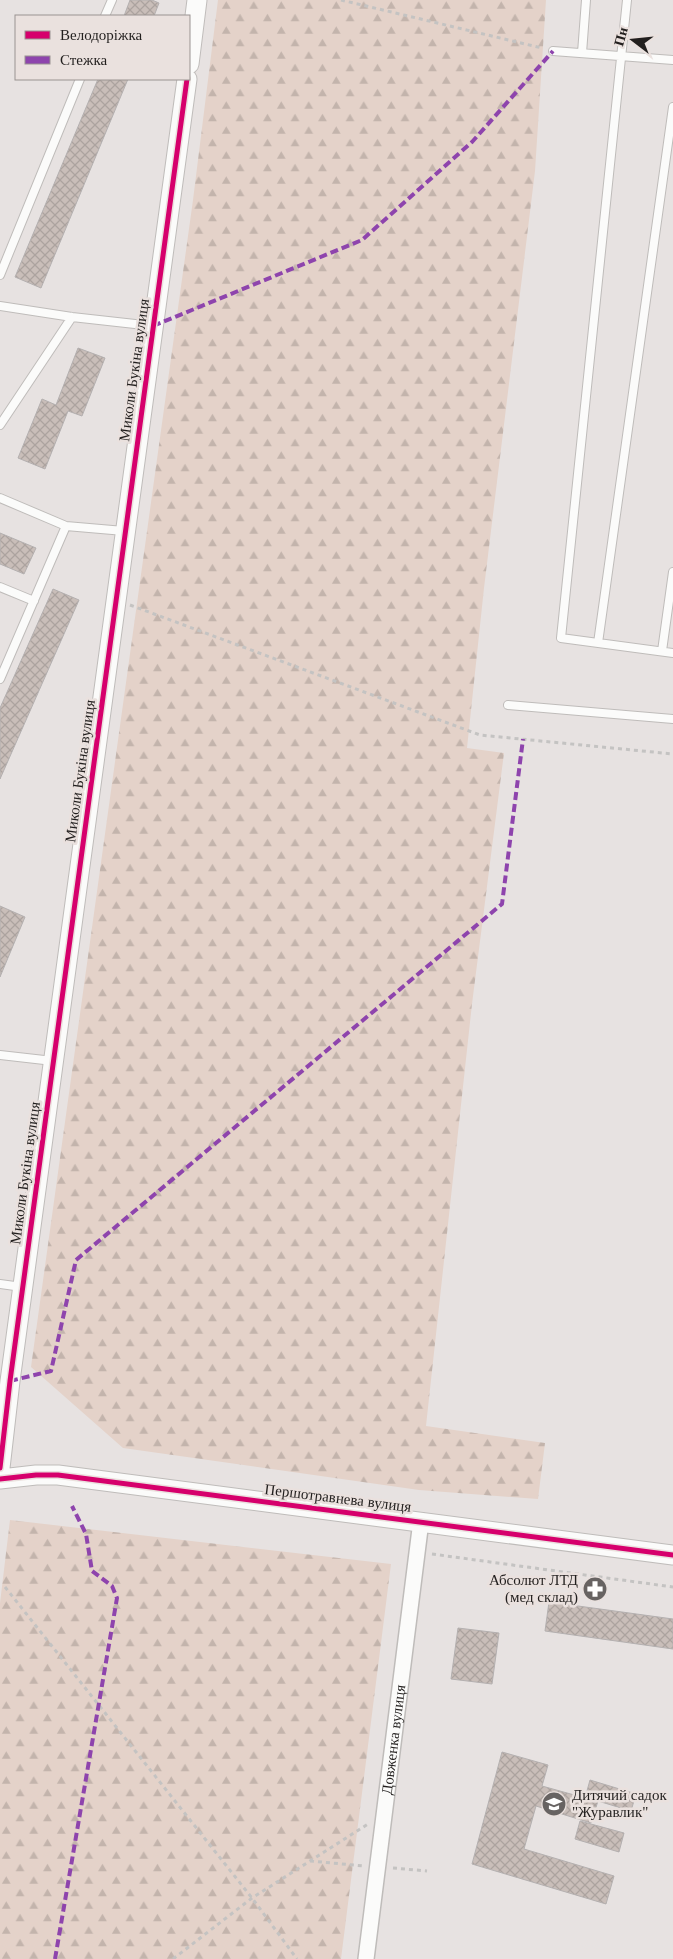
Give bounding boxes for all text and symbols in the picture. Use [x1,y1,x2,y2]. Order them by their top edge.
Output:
legend [15,15,190,80]
north arrow [608,15,658,65]
text: Пн [611,25,631,48]
text: Велодоріжка [60,27,142,43]
text: Стежка [60,52,107,68]
street label: Миколи Букіна вулиця [116,298,152,442]
street label: Миколи Букіна вулиця [62,699,98,843]
street label: Миколи Букіна вулиця [7,1101,43,1245]
street label: Першотравнева вулиця [264,1481,412,1515]
place label: Абсолют ЛТД (мед склад) [489,1572,578,1606]
pharmacy icon: Абсолют ЛТД (мед склад) [582,1576,608,1602]
street label: Довженка вулиця [379,1684,408,1796]
place label: Дитячий садок "Журавлик" [572,1787,667,1820]
school or university icon: Дитячий садок "Журавлик" [541,1791,567,1817]

